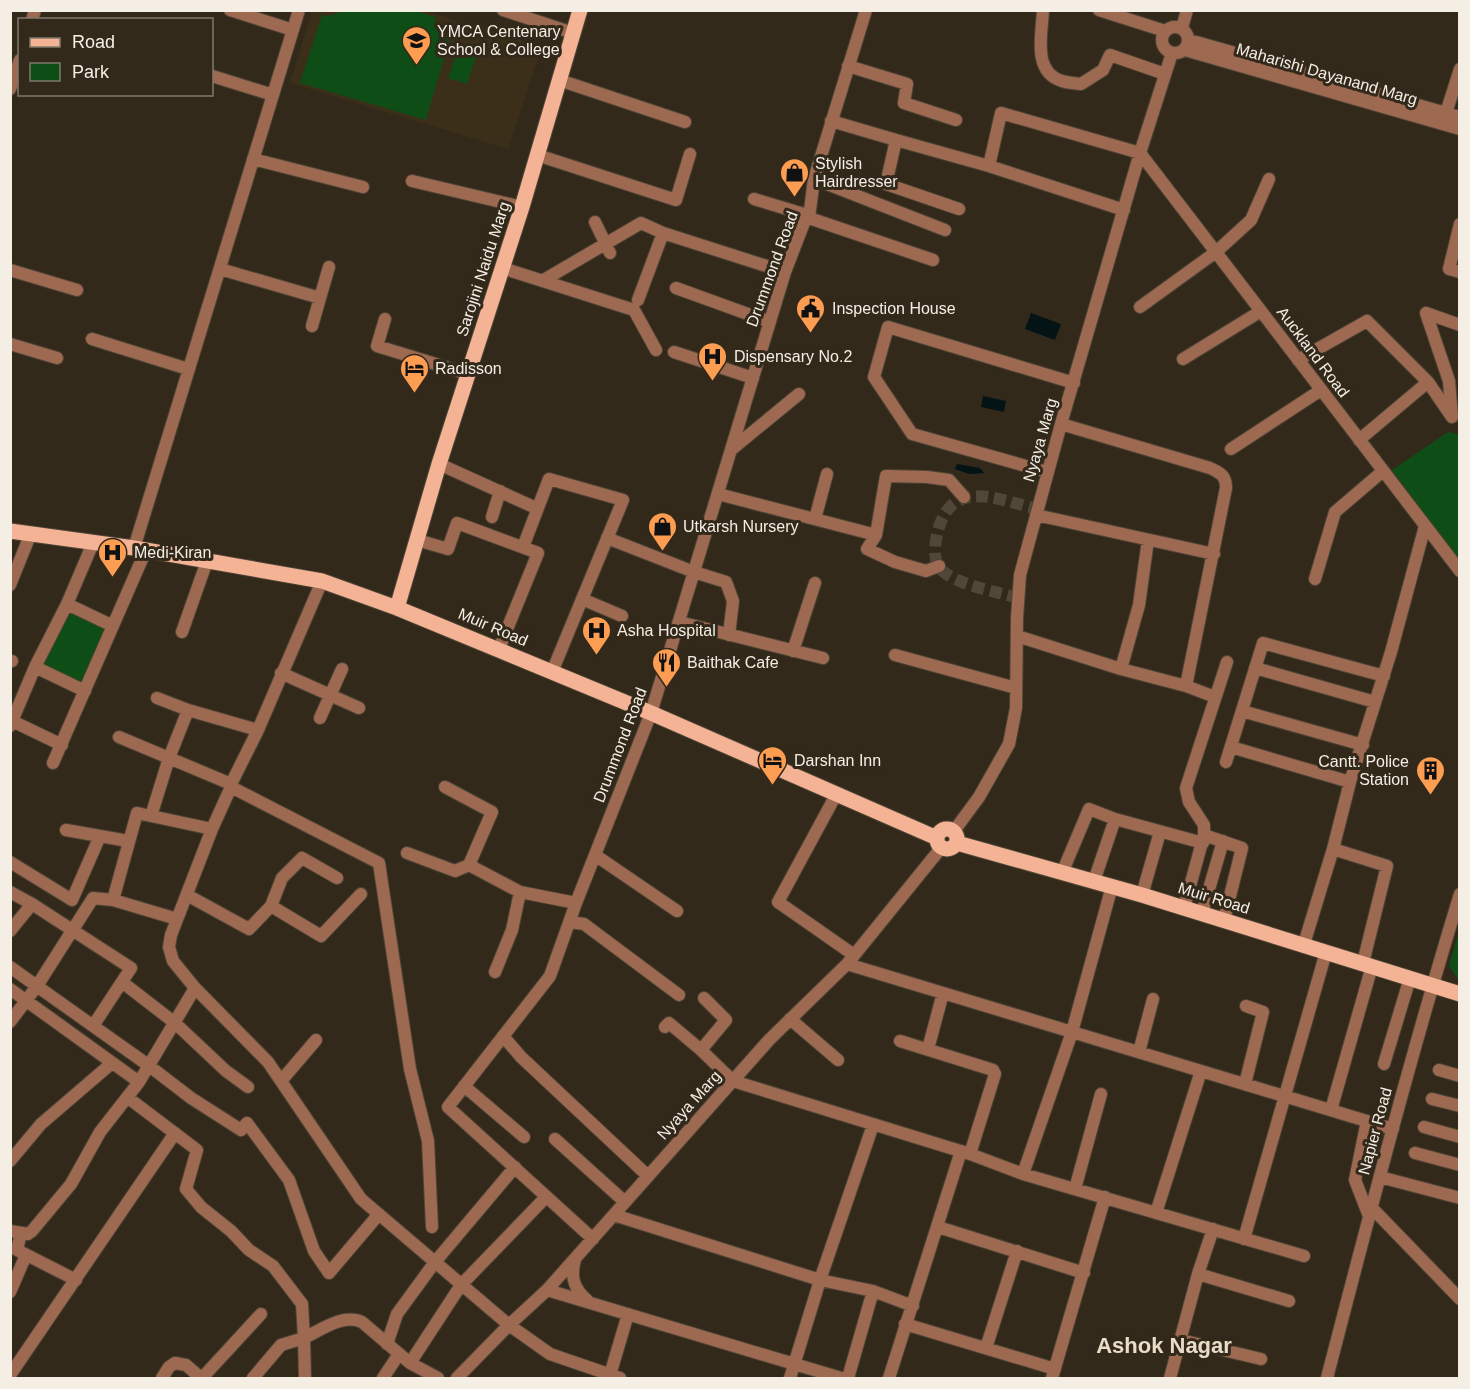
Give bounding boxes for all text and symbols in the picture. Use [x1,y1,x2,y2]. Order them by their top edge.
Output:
legend [18,18,213,96]
place label: YMCA Centenary School & College [437,23,561,58]
school or university icon: YMCA Centenary School & College [400,24,432,66]
text: Road [72,32,115,52]
street label: Maharishi Dayanand Marg [1234,40,1420,108]
text: Park [72,62,110,82]
place label: Stylish Hairdresser [815,155,898,190]
shop icon: Stylish Hairdresser [778,156,810,198]
street label: Sarojini Naidu Marg [453,200,513,338]
street label: Drummond Road [743,209,801,329]
public building icon: Inspection House [795,292,827,334]
place label: Inspection House [832,300,956,317]
street label: Auckland Road [1274,304,1352,400]
hospital icon: Dispensary No.2 [697,340,729,382]
place label: Dispensary No.2 [734,348,852,365]
hotel icon: Radisson [398,352,430,394]
place label: Radisson [435,360,502,377]
street label: Nyaya Marg [1020,396,1060,484]
shop icon: Utkarsh Nursery [646,510,678,552]
place label: Utkarsh Nursery [683,518,799,535]
hospital icon: Medi-Kiran [97,536,129,578]
place label: Medi-Kiran [134,544,211,561]
street label: Muir Road [456,605,530,649]
hospital icon: Asha Hospital [580,614,612,656]
place label: Asha Hospital [617,622,716,639]
restaurant icon: Baithak Cafe [650,646,682,688]
place label: Baithak Cafe [687,654,779,671]
street label: Drummond Road [590,685,650,805]
hotel icon: Darshan Inn [757,744,789,786]
place label: Darshan Inn [794,752,881,769]
place label: Cantt. Police Station [1318,753,1409,788]
building icon: Cantt. Police Station [1414,754,1446,796]
street label: Muir Road [1176,879,1252,917]
street label: Nyaya Marg [654,1067,724,1143]
street label: Napier Road [1355,1085,1395,1177]
district label: Ashok Nagar [1096,1333,1232,1358]

